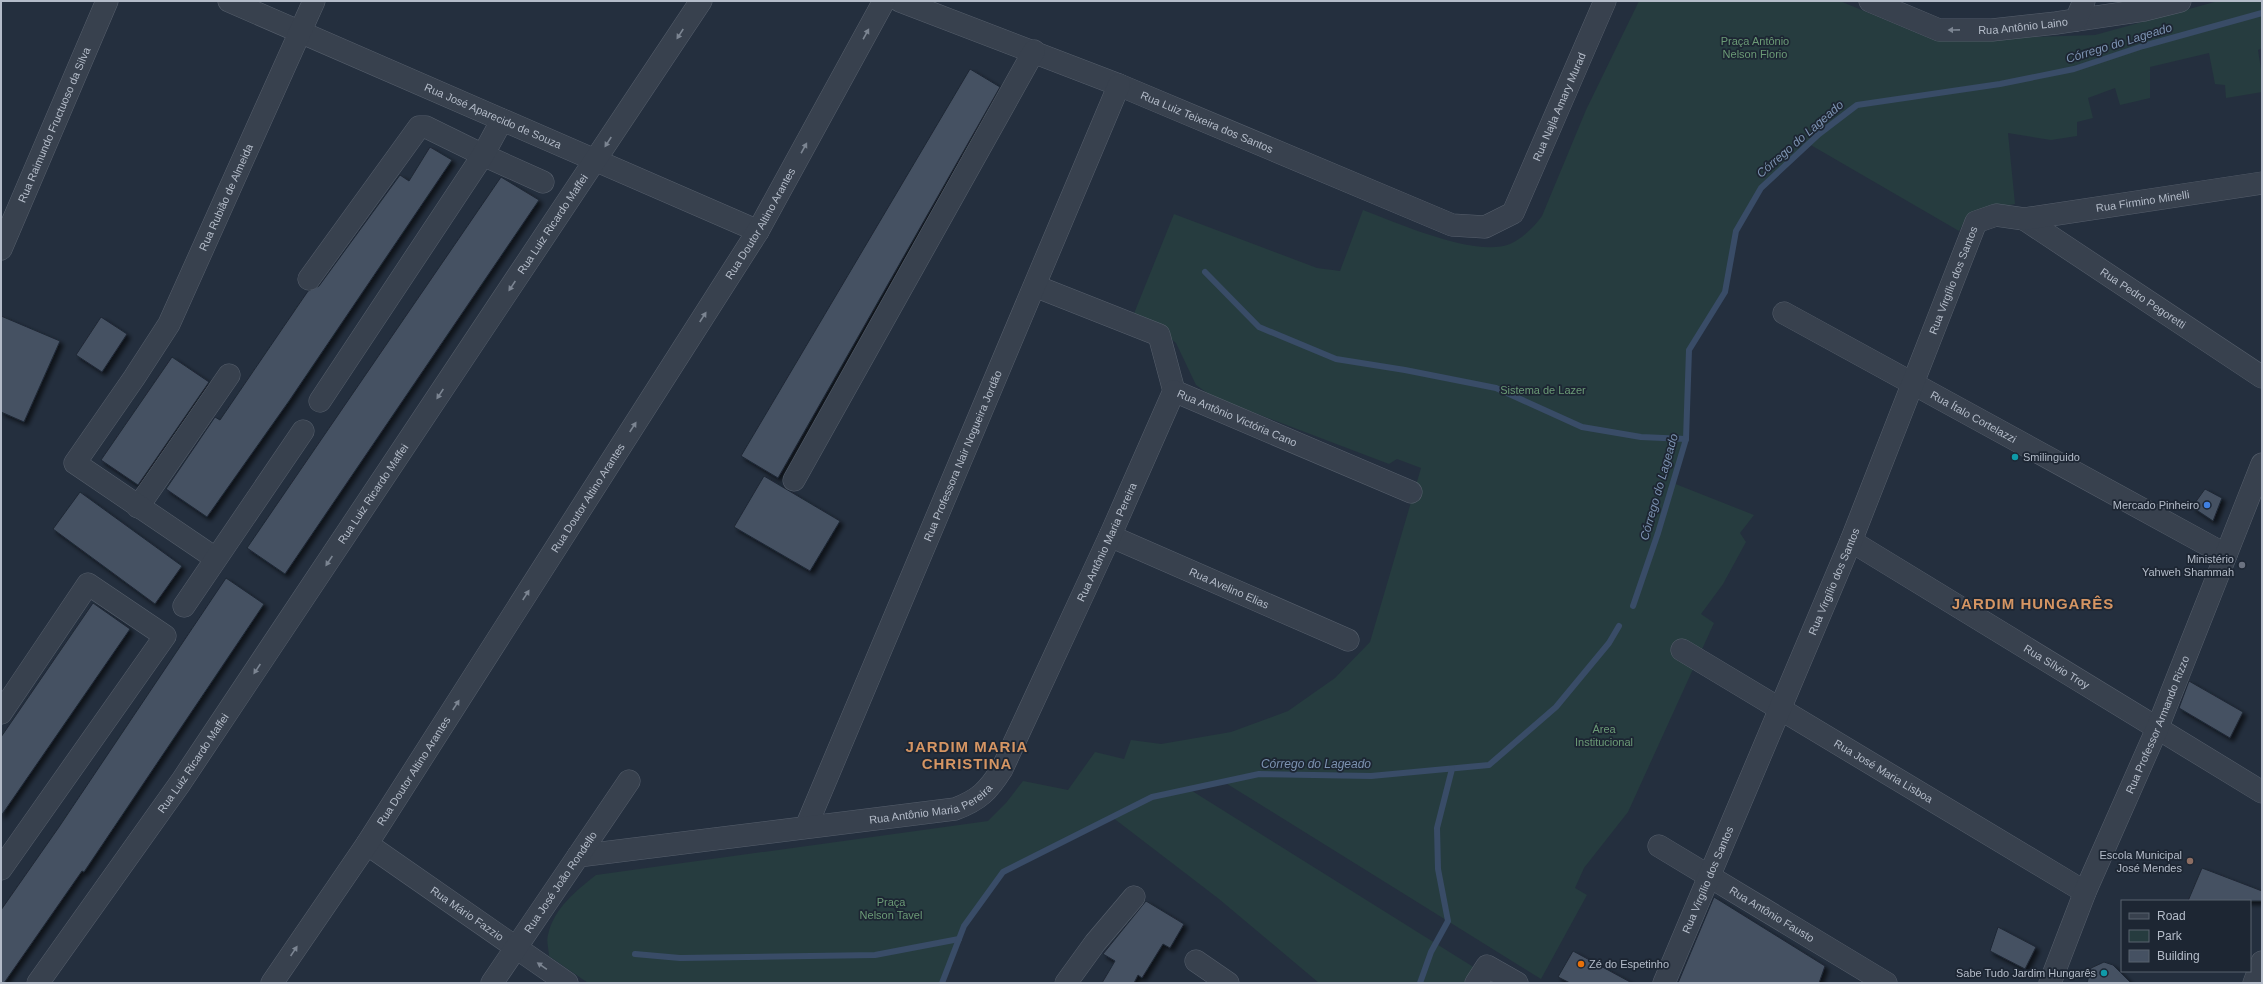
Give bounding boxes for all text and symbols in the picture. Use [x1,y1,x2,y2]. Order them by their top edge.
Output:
street label: Rua Antônio Laino [1978,15,2069,36]
water label: Córrego do Lageado [2064,20,2174,66]
one-way arrow [1947,27,1960,33]
one-way arrow [676,28,684,39]
one-way arrow [863,28,870,40]
park label: Praça Antônio Nelson Florio [1721,35,1789,60]
street label: Rua Raimundo Fructuoso da Silva [16,45,93,204]
street label: Rua Najla Amary Murad [1530,51,1588,163]
street label: Rua José Aparecido de Souza [423,81,564,151]
street label: Rua Luiz Teixeira dos Santos [1139,89,1275,155]
water label: Córrego do Lageado [1754,97,1846,180]
one-way arrow [604,137,612,147]
street label: Rua Rubião de Almeida [197,141,255,252]
one-way arrow [800,142,807,154]
street label: Rua Doutor Altino Arantes [723,165,798,281]
street label: Rua Luiz Ricardo Maffei [515,172,590,276]
street label: Rua Firmino Minelli [2095,188,2190,214]
street label: Rua Virgílio dos Santos [1927,224,1980,336]
street label: Rua Pedro Pegoretti [2098,265,2188,331]
one-way arrow [508,281,516,291]
one-way arrow [699,312,707,322]
street label: Rua Professora Nair Nogueira Jordão [921,368,1004,543]
park label: Sistema de Lazer [1500,384,1586,396]
street label: Rua Antônio Victória Cano [1176,387,1299,449]
street label: Rua Ítalo Cortelazzi [1928,388,2019,445]
one-way arrow [436,389,444,399]
one-way arrow [629,422,637,432]
water label: Córrego do Lageado [1637,432,1681,542]
street label: Rua Doutor Altino Arantes [549,441,627,554]
street label: Rua Luiz Ricardo Maffei [335,442,410,546]
place label: Smilinguido [2023,451,2080,463]
marker: Smilinguido [2010,452,2020,462]
street label: Rua Antônio Maria Pereira [1074,480,1139,603]
place label: Mercado Pinheiro [2113,499,2199,511]
marker: Mercado Pinheiro [2202,500,2212,510]
street label: Rua Virgílio dos Santos [1806,526,1862,637]
place label: Ministério Yahweh Shammah [2142,553,2234,578]
one-way arrow [325,555,333,566]
marker: Ministério Yahweh Shammah [2237,560,2247,570]
street label: Rua Avelino Elias [1188,565,1271,611]
one-way arrow [522,589,529,601]
district label: JARDIM HUNGARÊS [1952,595,2114,612]
street label: Rua Sílvio Troy [2022,642,2092,691]
street label: Rua Professor Armando Rizzo [2123,654,2191,795]
one-way arrow [253,664,261,674]
one-way arrow [452,699,459,711]
street label: Rua Luiz Ricardo Maffei [155,711,231,815]
street label: Rua Doutor Altino Arantes [374,714,453,828]
park label: Área Institucional [1575,723,1633,748]
street label: Rua José Maria Lisboa [1832,737,1936,806]
district label: JARDIM MARIA CHRISTINA [906,738,1028,772]
water label: Córrego do Lageado [1261,757,1371,771]
street label: Rua Antônio Maria Pereira [868,781,995,826]
street label: Rua Virgílio dos Santos [1680,824,1736,935]
street label: Rua José João Rondello [522,829,599,935]
place label: Escola Municipal José Mendes [2099,849,2182,874]
marker: Escola Municipal José Mendes [2185,856,2195,866]
street label: Rua Mário Fazzio [428,884,506,943]
street label: Rua Antônio Fausto [1727,884,1817,944]
park label: Praça Nelson Tavel [860,896,922,921]
legend [2121,900,2251,972]
text: Road [2157,909,2186,923]
text: Park [2157,929,2183,943]
one-way arrow [290,946,298,956]
text: Building [2157,949,2200,963]
place label: Zé do Espetinho [1589,958,1669,970]
marker: Zé do Espetinho [1576,959,1586,969]
one-way arrow [537,962,547,970]
place label: Sabe Tudo Jardim Hungarês [1956,967,2096,979]
marker: Sabe Tudo Jardim Hungarês [2099,968,2109,978]

